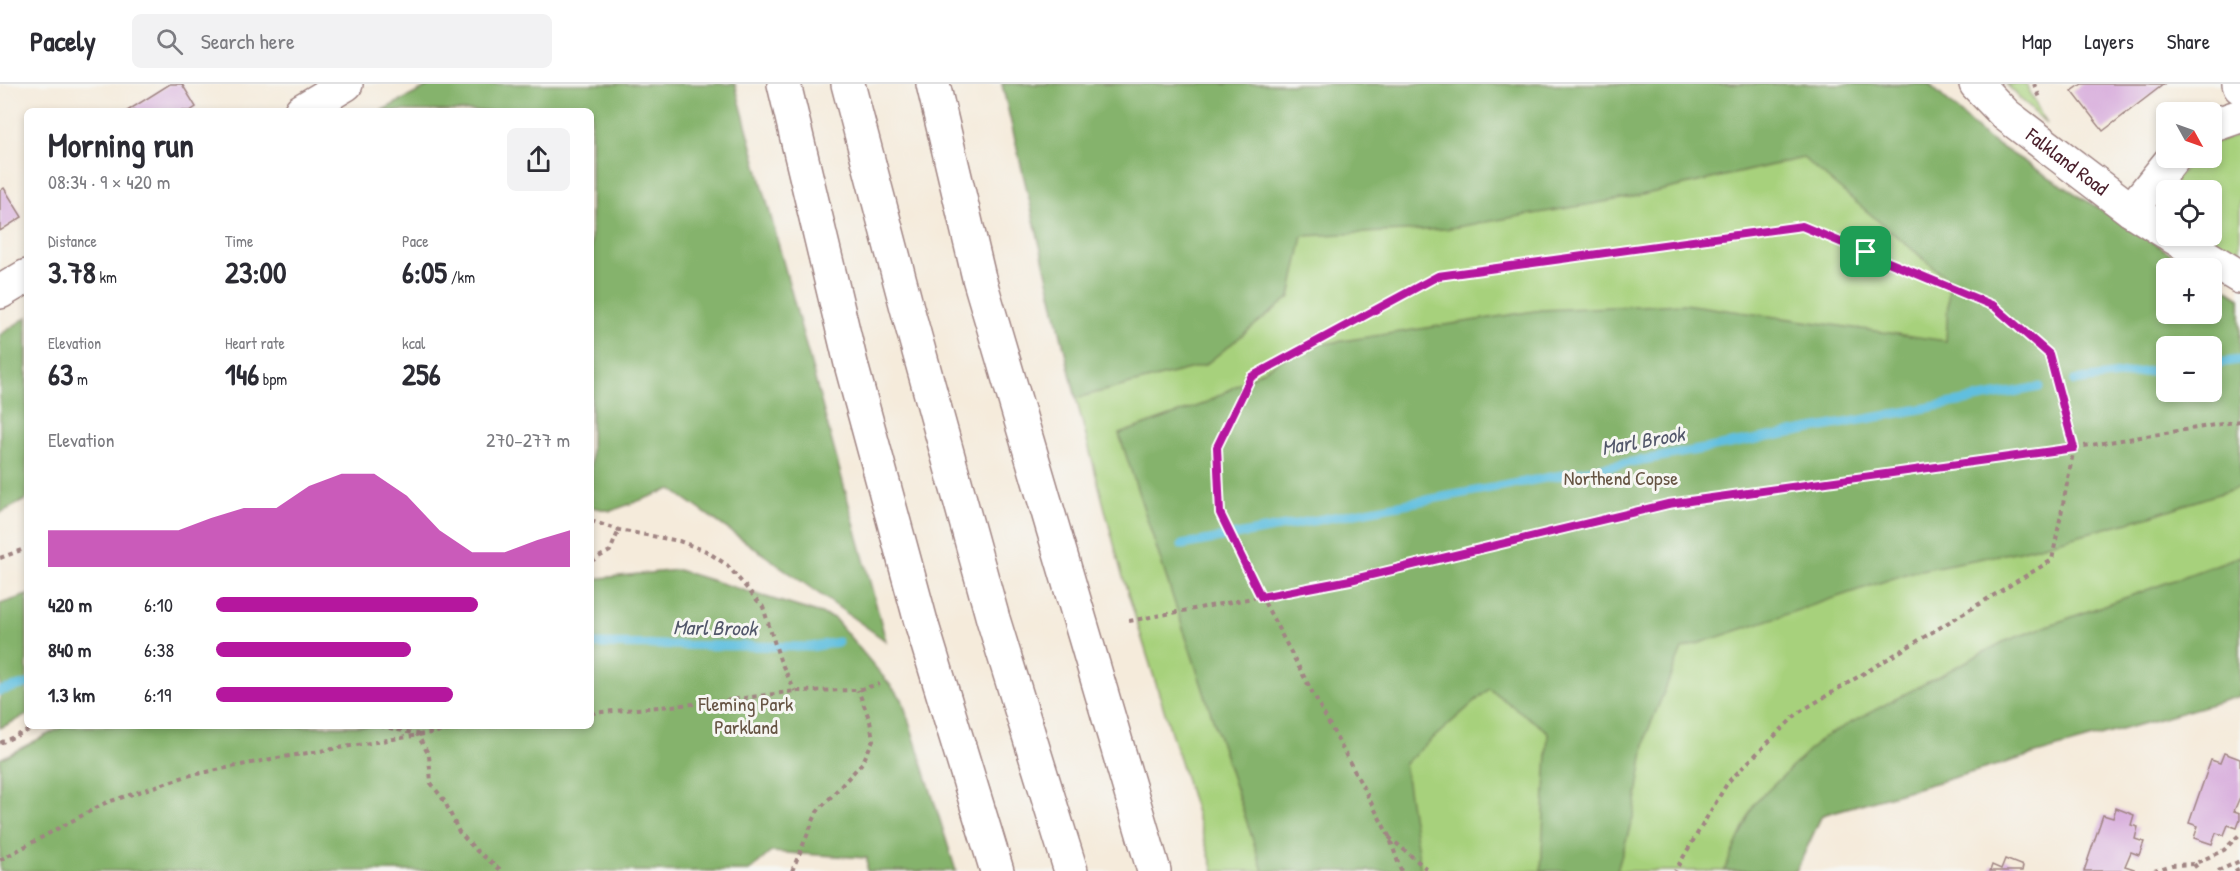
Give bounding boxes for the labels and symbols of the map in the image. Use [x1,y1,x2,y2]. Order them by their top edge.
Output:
north arrow [2156,102,2222,168]
street label: Falkland Road [2020,121,2114,201]
pin [1840,226,1891,277]
water label: Marl Brook [1599,419,1689,462]
park label: Northend Copse [1564,464,1678,491]
water label: Marl Brook [673,612,759,643]
park label: Fleming Park Parkland [698,690,793,740]

